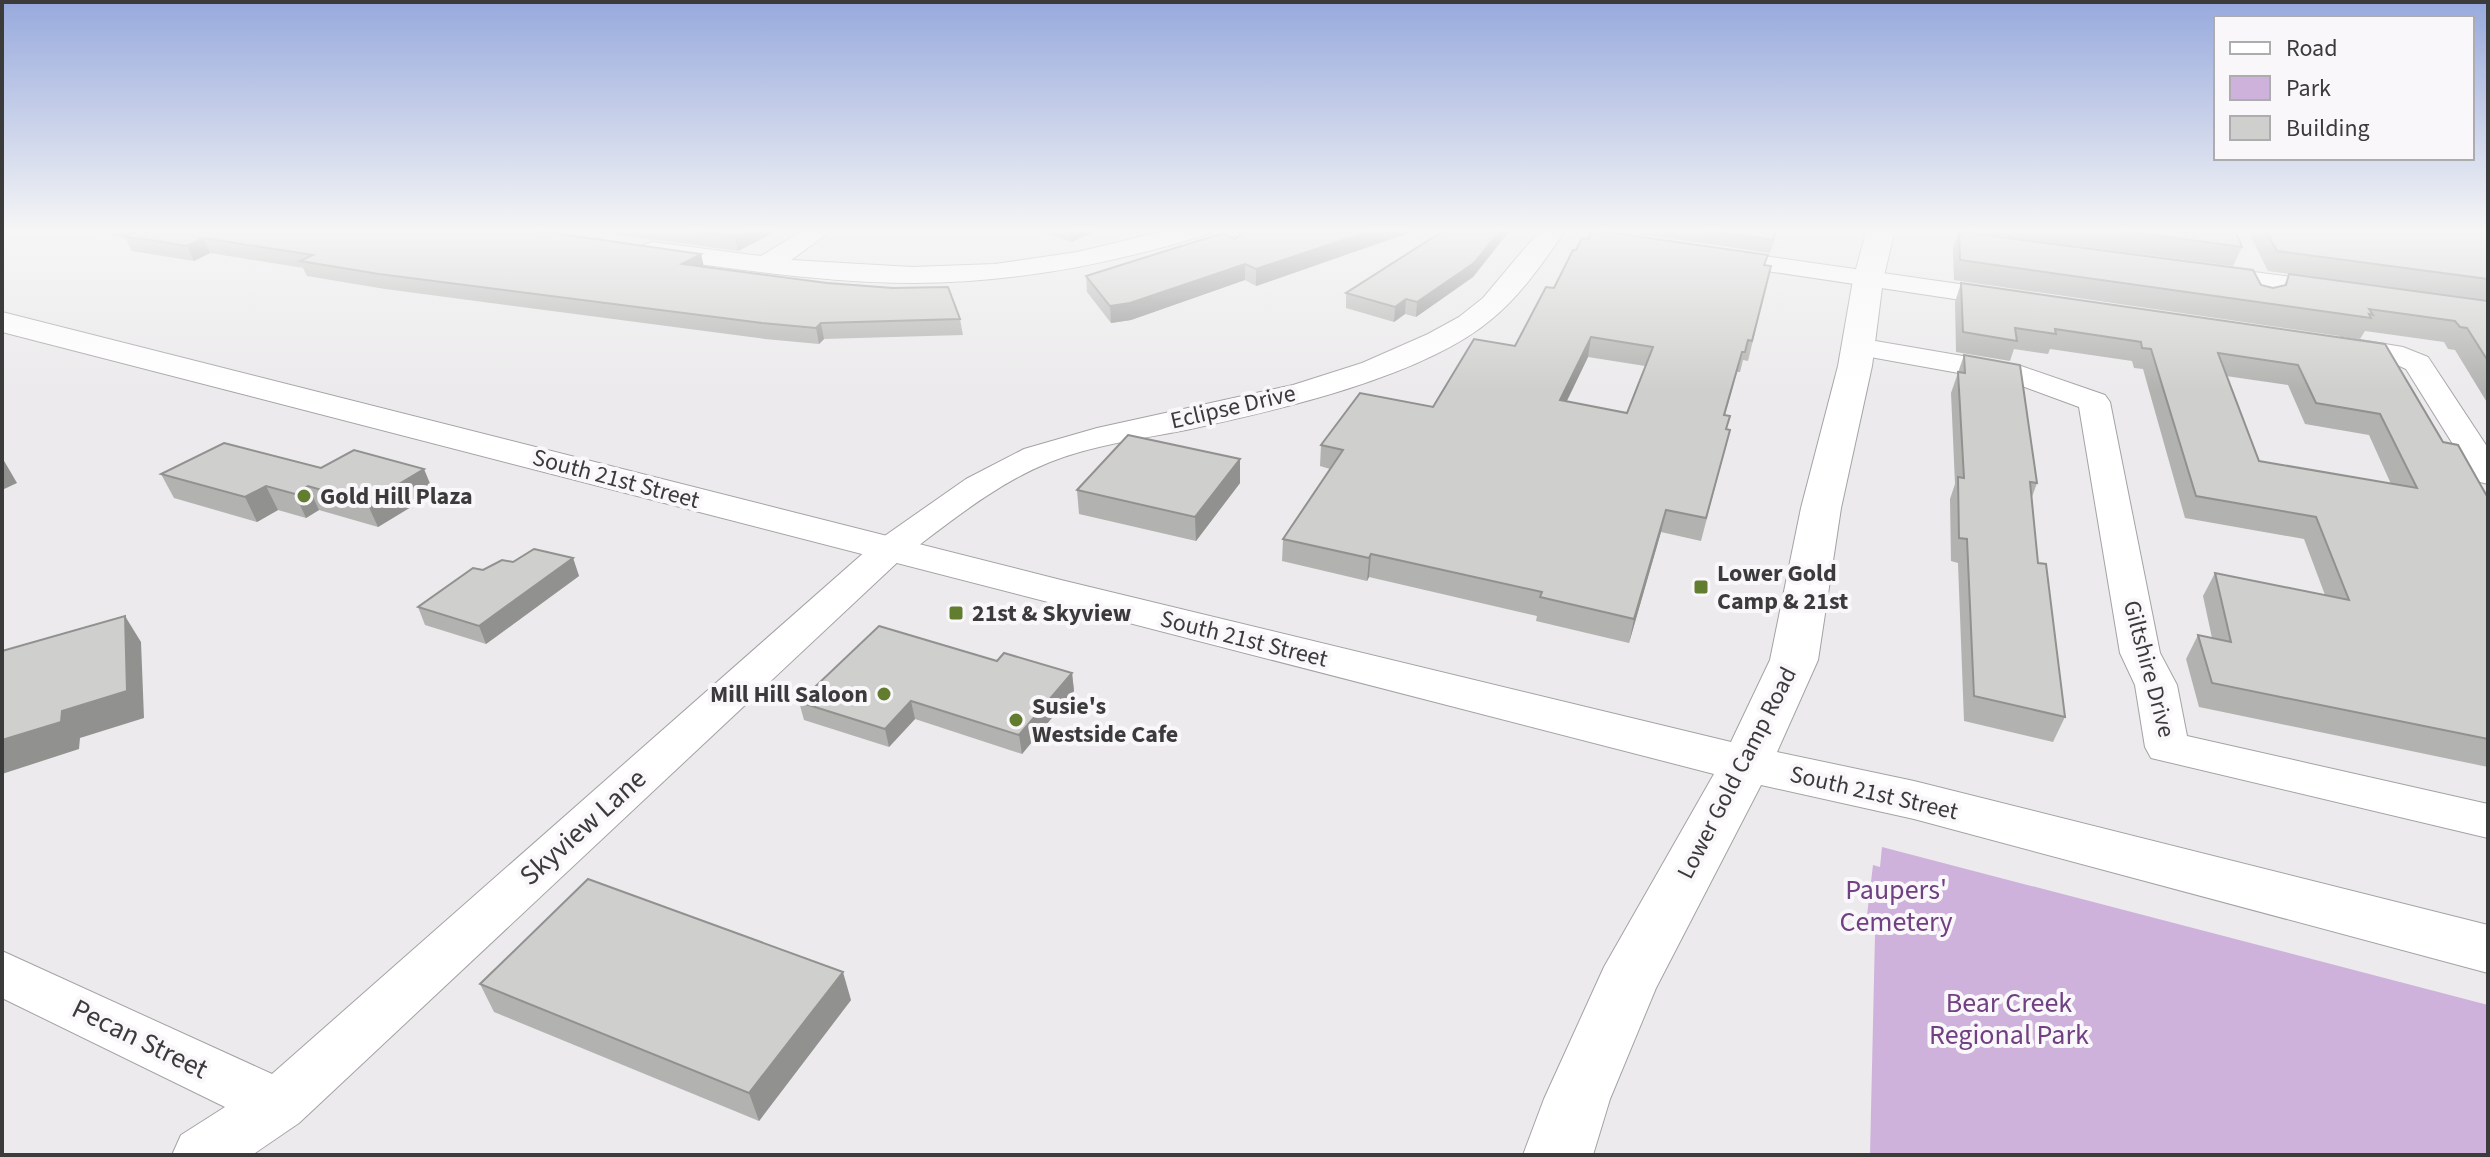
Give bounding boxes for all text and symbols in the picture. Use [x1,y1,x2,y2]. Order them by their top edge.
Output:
legend [2214,16,2474,160]
text: Road [2286,31,2338,66]
text: Park [2286,71,2331,106]
text: Building [2286,111,2370,146]
street label: Eclipse Drive [1167,376,1299,438]
street label: South 21st Street [529,440,703,518]
place label: Gold Hill Plaza [320,479,473,514]
marker: Gold Hill Plaza [295,487,313,505]
place label: Lower Gold Camp & 21st [1717,556,1848,619]
marker: Lower Gold Camp & 21st [1692,578,1710,596]
place label: 21st & Skyview [972,596,1132,631]
street label: Giltshire Drive [2114,597,2184,741]
street label: South 21st Street [1157,601,1331,677]
marker: 21st & Skyview [947,604,965,622]
street label: Lower Gold Camp Road [1668,661,1806,885]
place label: Mill Hill Saloon [710,677,868,712]
marker: Mill Hill Saloon [875,685,893,703]
place label: Susie's Westside Cafe [1032,689,1178,752]
marker: Susie's Westside Cafe [1007,711,1025,729]
street label: South 21st Street [1787,757,1961,829]
street label: Skyview Lane [511,759,655,895]
park label: Paupers' Cemetery [1839,870,1953,942]
park label: Bear Creek Regional Park [1929,983,2089,1055]
street label: Pecan Street [65,989,215,1089]

